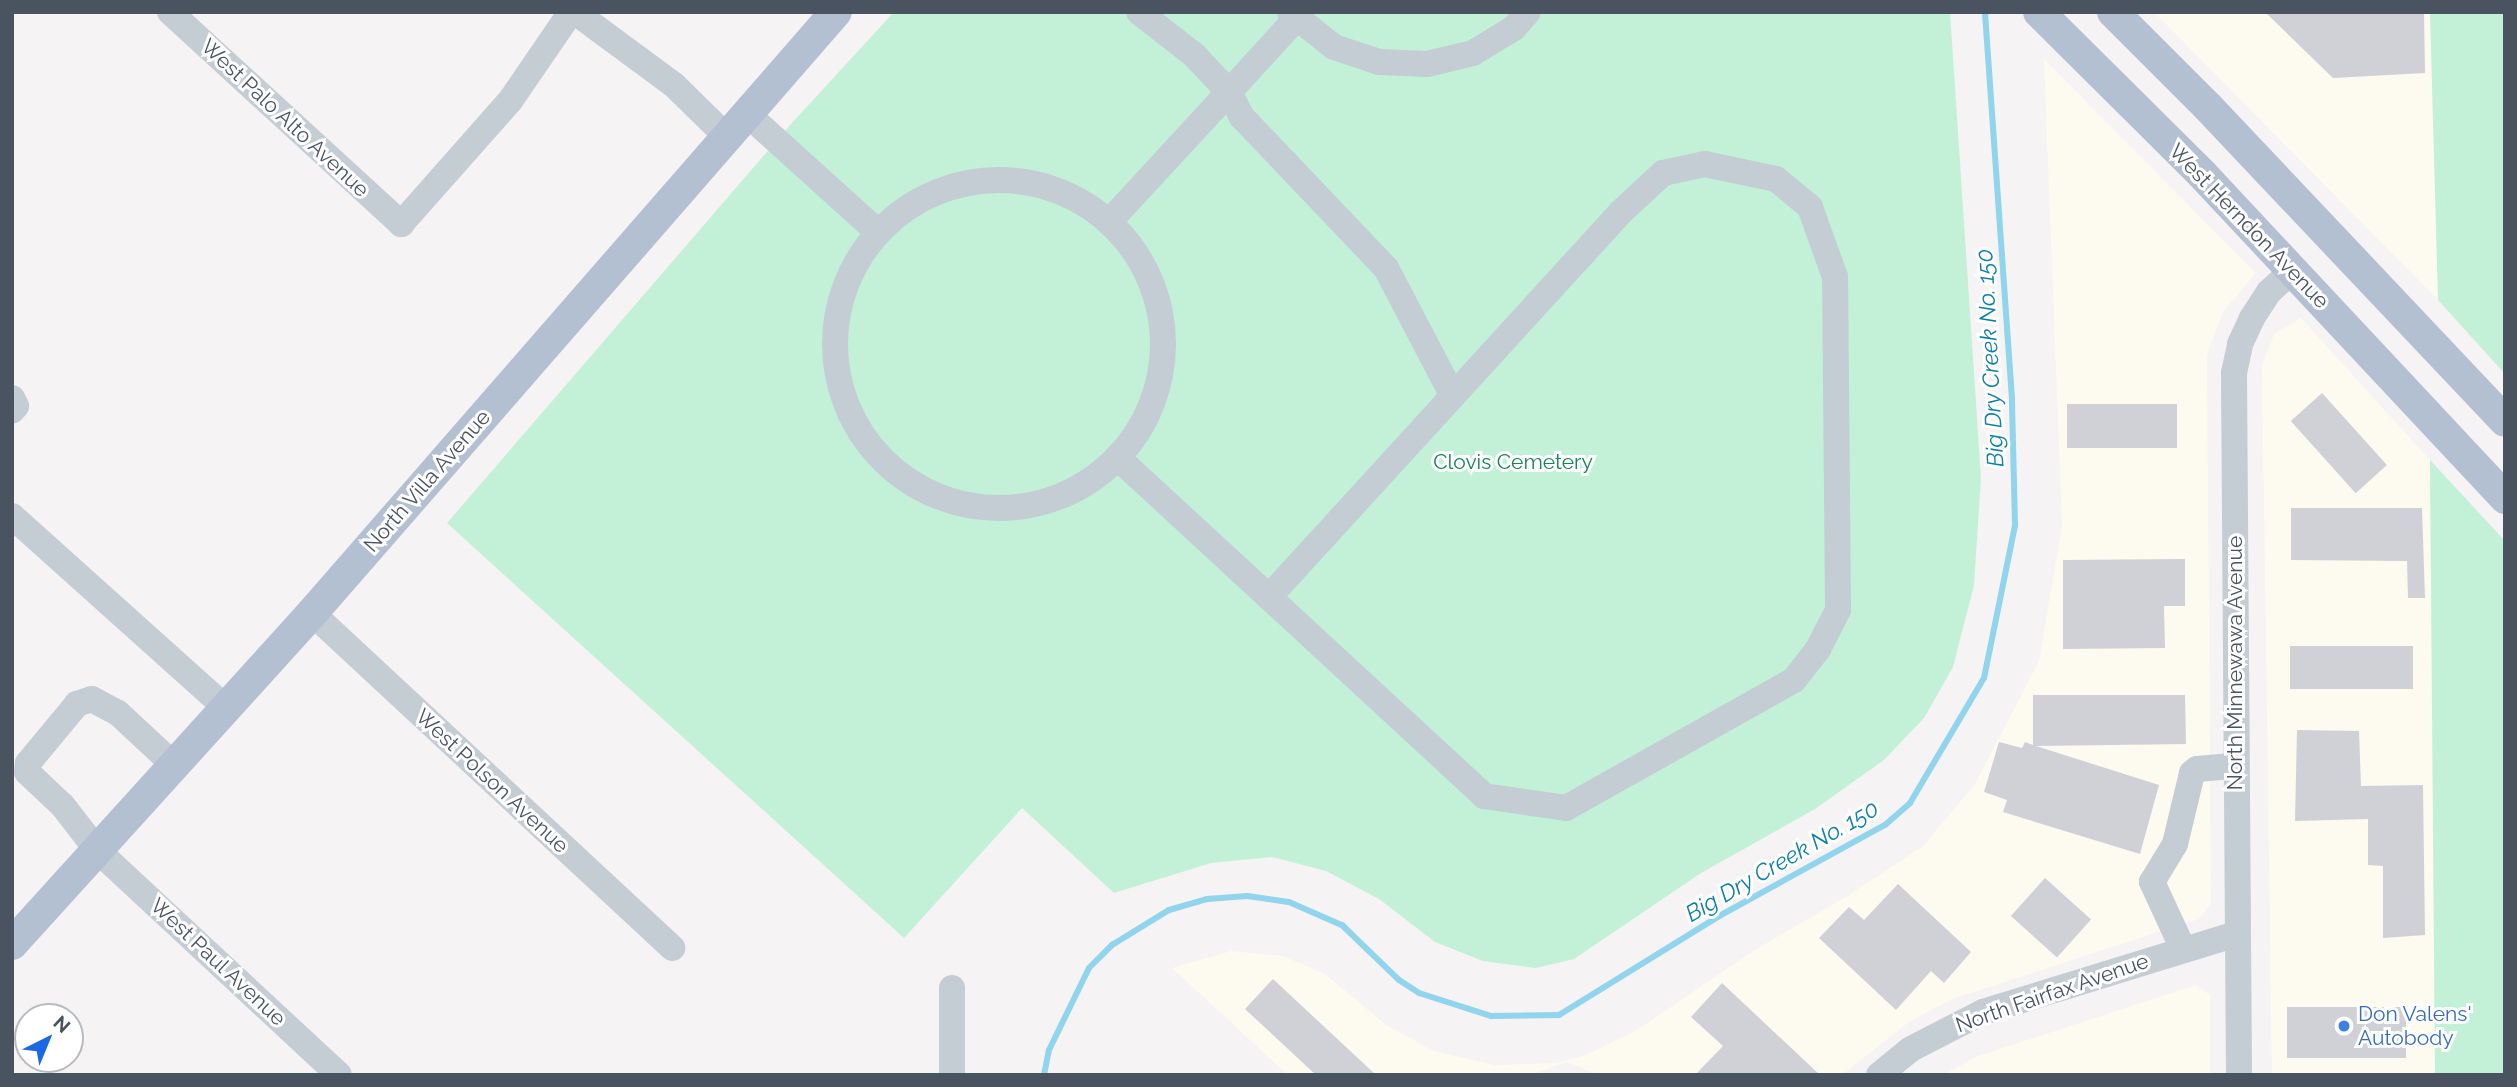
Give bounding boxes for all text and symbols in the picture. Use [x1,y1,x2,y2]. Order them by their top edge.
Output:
street label: West Palo Alto Avenue [195,33,375,203]
street label: West Herndon Avenue [2164,138,2334,314]
water label: Big Dry Creek No. 150 [1970,248,2010,468]
street label: North Villa Avenue [358,404,496,558]
park label: Clovis Cemetery [1433,449,1593,475]
street label: North Minnewawa Avenue [2222,535,2248,791]
street label: West Polson Avenue [410,703,574,859]
water label: Big Dry Creek No. 150 [1680,794,1884,928]
street label: West Paul Avenue [145,892,291,1032]
street label: North Fairfax Avenue [1952,948,2152,1038]
place label: Don Valens' Autobody [2358,1001,2472,1051]
north arrow [14,1003,84,1073]
text: N [49,1011,75,1037]
marker: Don Valens' Autobody [2336,1018,2352,1034]

